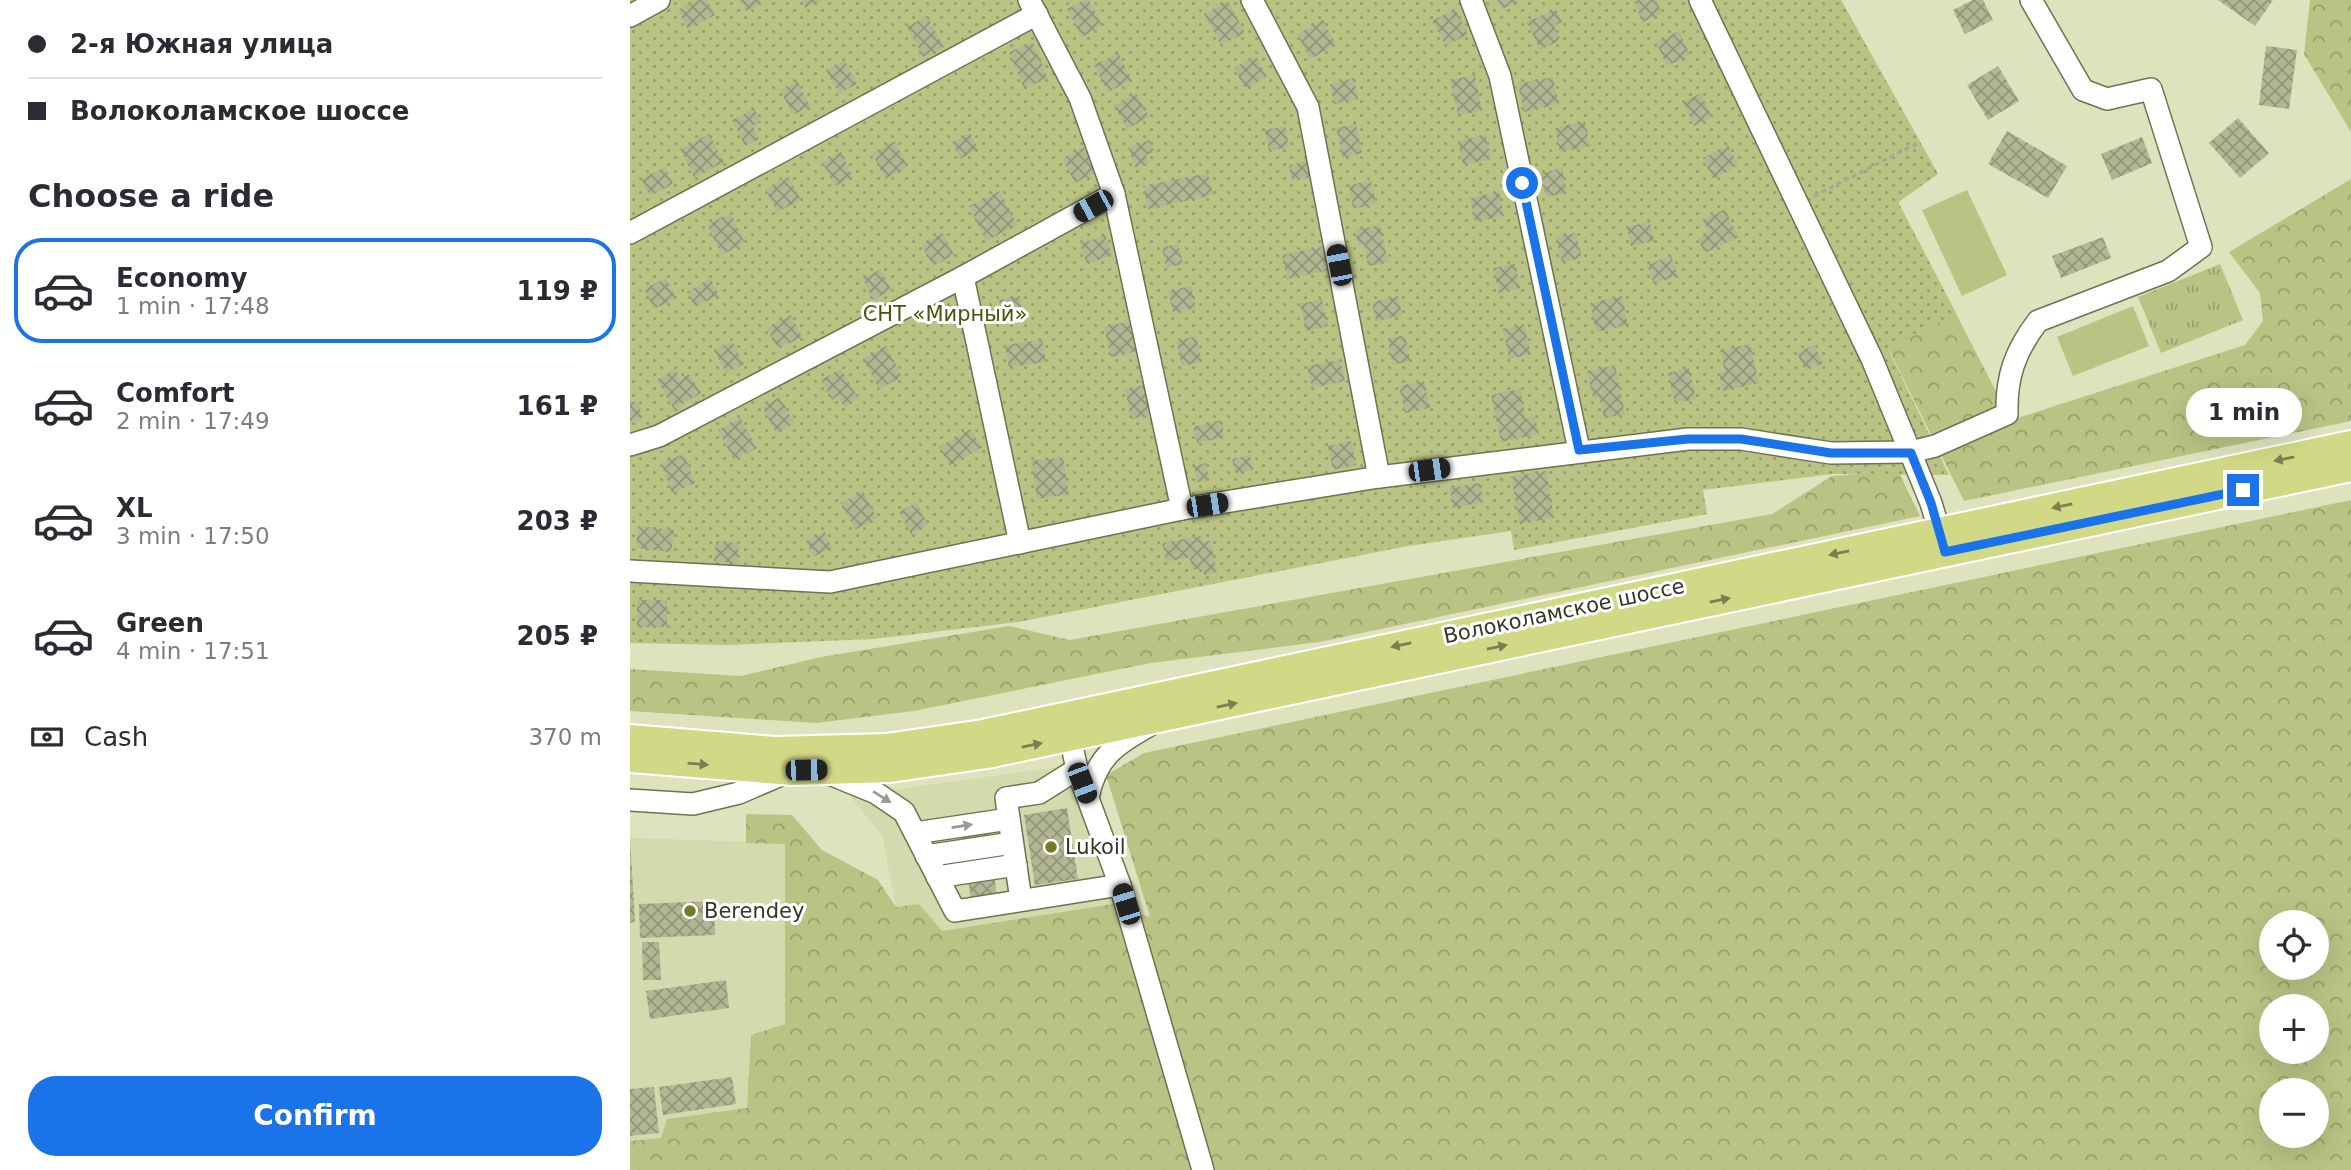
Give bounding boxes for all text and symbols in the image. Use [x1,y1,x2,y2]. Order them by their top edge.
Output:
text: 2-я Южная улица [70,29,333,59]
text: Волоколамское шоссе [70,96,409,126]
route start [1506,167,1538,199]
text: Choose a ride [28,177,274,215]
car [1070,187,1117,225]
car [1325,242,1354,288]
icon: car [32,259,95,322]
text: Economy [116,263,247,293]
text: 119 ₽ [517,276,598,306]
text: 1 min · 17:48 [116,293,270,319]
park label: СНТ «Мирный» [863,302,1027,326]
icon: car [32,374,95,437]
text: Comfort [116,378,234,408]
callout: 1 min [2185,388,2301,438]
text: 161 ₽ [517,391,598,421]
text: 1 min [2208,399,2280,425]
text: 2 min · 17:49 [116,408,270,434]
one-way arrow [2273,454,2295,465]
car [1407,457,1452,483]
route end [2227,474,2259,506]
icon: car [32,489,95,552]
car [1185,491,1230,519]
text: XL [116,493,153,523]
one-way arrow [2051,501,2073,512]
text: 203 ₽ [517,506,598,536]
text: 3 min · 17:50 [116,523,270,549]
one-way arrow [1828,547,1850,558]
street label: Волоколамское шоссе [1441,574,1687,648]
one-way arrow [1709,594,1731,605]
icon: car [32,604,95,667]
text: Green [116,608,204,638]
text: 205 ₽ [517,621,598,651]
text: 4 min · 17:51 [116,638,270,664]
one-way arrow [1390,640,1412,651]
one-way arrow [1486,642,1508,653]
one-way arrow [1216,699,1238,710]
icon: cash [28,718,66,756]
text: Cash [84,722,148,752]
text: 370 m [528,724,602,750]
one-way arrow [1021,740,1043,751]
one-way arrow [687,759,709,770]
car [785,759,828,781]
car [1065,760,1100,806]
one-way arrow [872,791,892,804]
one-way arrow [951,820,973,831]
place label: Lukoil [1065,835,1126,859]
marker: Lukoil [1043,839,1059,855]
car [1110,881,1143,927]
place label: Berendey [704,899,804,923]
marker: Berendey [682,903,698,919]
map controls [2259,910,2329,1148]
button: locate [2259,910,2329,980]
button: + [2259,994,2329,1064]
button: Confirm [28,1076,602,1156]
button: − [2259,1078,2329,1148]

